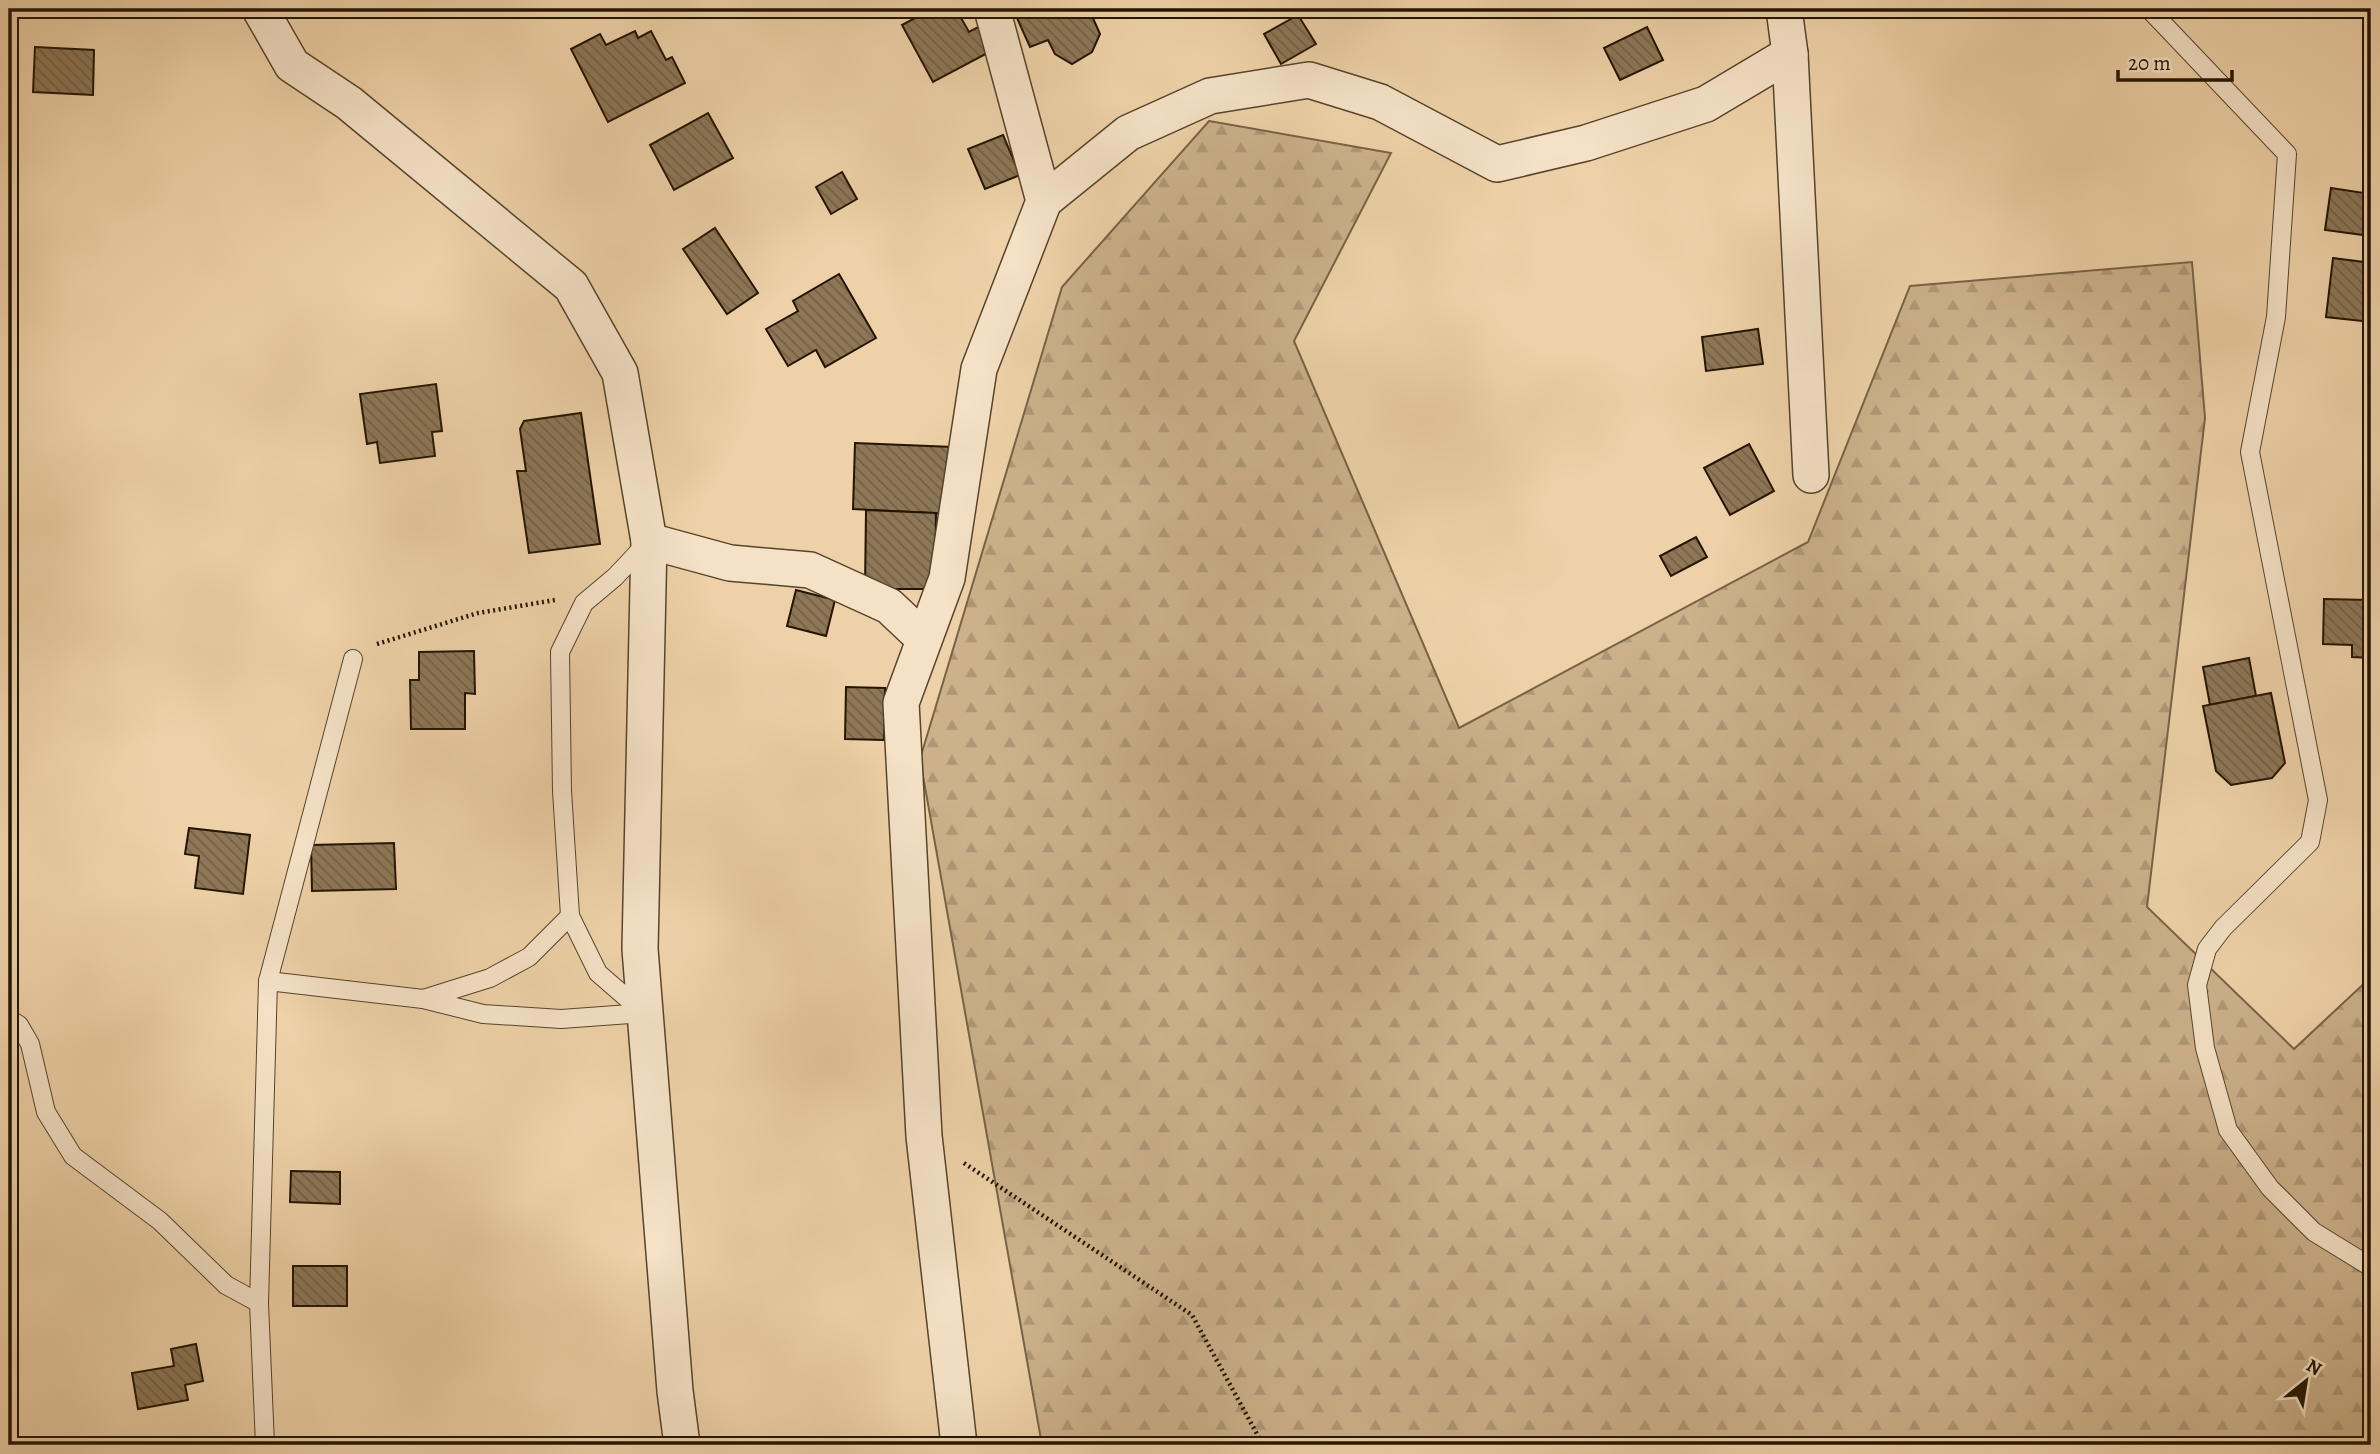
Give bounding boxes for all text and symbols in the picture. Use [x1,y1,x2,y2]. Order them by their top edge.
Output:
scale bar [2118,38,2231,82]
text: 20 m [2128,49,2171,77]
north arrow [2272,1346,2342,1416]
text: N [2302,1352,2327,1382]

